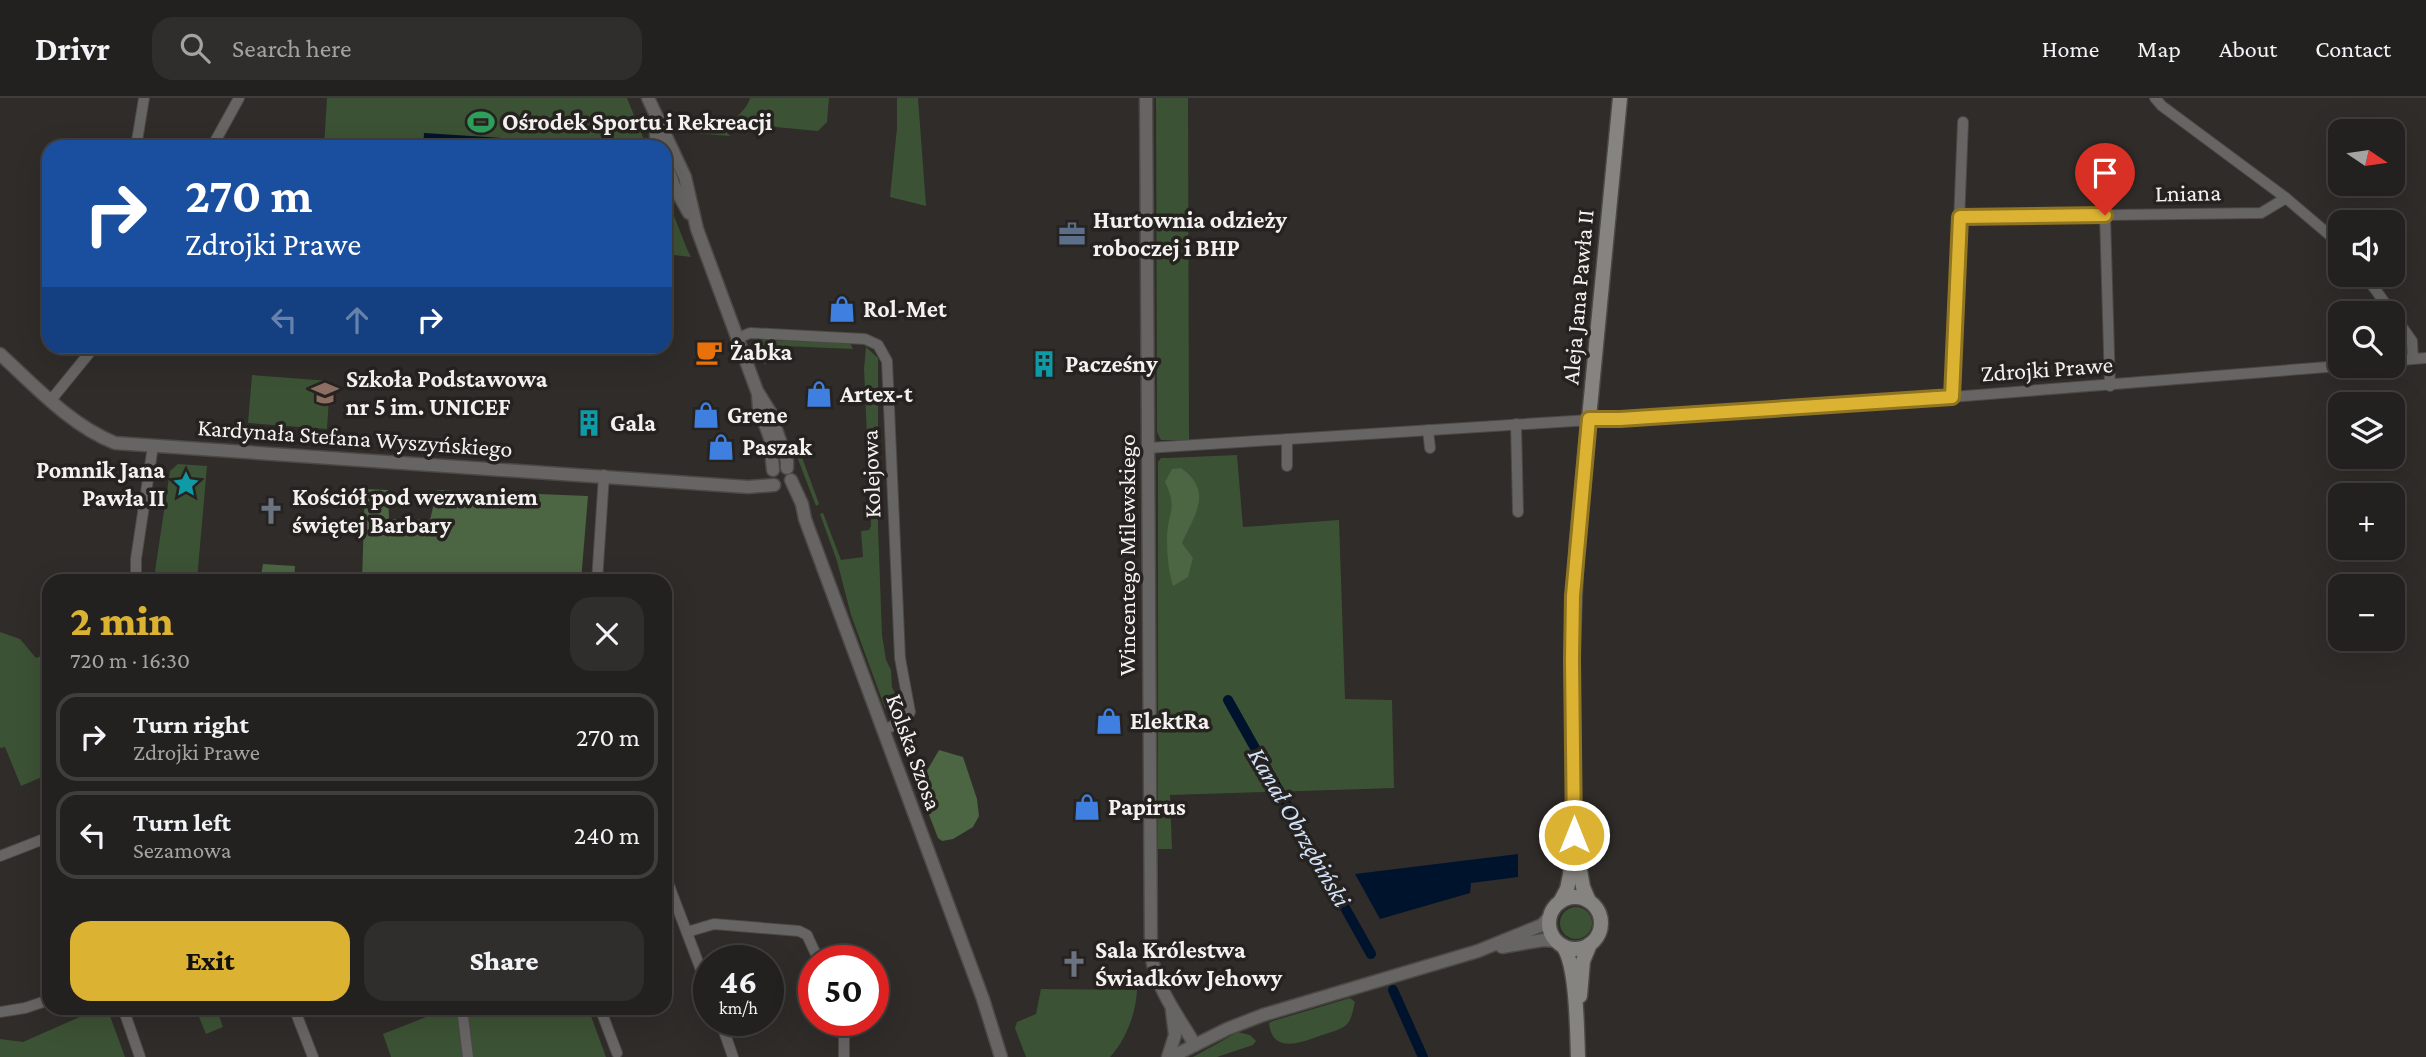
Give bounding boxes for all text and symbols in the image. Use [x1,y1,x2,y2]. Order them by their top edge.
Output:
search box [152,17,642,80]
icon: search [176,29,214,67]
text: Drivr [35,30,110,67]
text: Search here [232,34,351,63]
text: Home [2042,35,2099,62]
text: Map [2137,35,2181,62]
text: About [2219,35,2277,62]
text: Contact [2315,35,2391,62]
sports icon: Ośrodek Sportu i Rekreacji [466,107,496,137]
place label: Ośrodek Sportu i Rekreacji [502,108,772,136]
north arrow [2328,119,2404,196]
map controls [2328,119,2405,651]
pin [2075,143,2135,215]
icon: arrive [2086,154,2124,192]
icon: right [70,168,161,259]
text: 270 m [185,168,313,223]
street label: Lniana [2155,178,2221,207]
place label: Hurtownia odzieży roboczej i BHP [1093,206,1287,262]
street label: Aleja Jana Pawła II [1556,208,1599,386]
button: sound [2328,210,2405,287]
office icon: Hurtownia odzieży roboczej i BHP [1057,219,1087,249]
text: Zdrojki Prawe [185,226,361,262]
shop icon: Rol-Met [827,294,857,324]
place label: Rol-Met [863,295,947,322]
icon: left [265,301,303,339]
icon: ahead [338,301,376,339]
icon: right [411,301,449,339]
button: search [2328,301,2405,378]
cafe icon: Żabka [694,337,724,367]
place label: Żabka [730,338,793,365]
building icon: Pacześny [1029,349,1059,379]
place label: Pacześny [1065,350,1158,377]
street label: Zdrojki Prawe [1980,350,2114,387]
place label: Szkoła Podstawowa nr 5 im. UNICEF [346,365,548,420]
school or university icon: Szkoła Podstawowa nr 5 im. UNICEF [310,378,340,408]
shop icon: Artex-t [804,379,834,409]
place label: Artex-t [839,380,913,407]
button: layers [2328,392,2405,469]
shop icon: Grene [691,400,721,430]
place label: Grene [727,401,788,428]
building icon: Gala [574,408,604,438]
place label: Gala [610,409,656,436]
street label: Kardynała Stefana Wyszyńskiego [197,413,513,462]
street label: Kolejowa [855,429,886,519]
shop icon: Paszak [706,432,736,462]
place label: Paszak [742,433,813,460]
street label: Wincentego Milewskiego [1113,434,1140,676]
place label: Pomnik Jana Pawła II [36,456,165,511]
place icon: Pomnik Jana Pawła II [171,469,201,499]
place label: Kościół pod wezwaniem świętej Barbary [292,483,539,539]
button: + [2328,483,2405,560]
church icon: Kościół pod wezwaniem świętej Barbary [256,496,286,526]
button: − [2328,574,2405,651]
text: 2 min [70,597,174,644]
button: close [570,597,644,671]
text: 720 m · 16:30 [70,647,190,673]
street label: Kolska Szosa [881,690,948,814]
shop icon: ElektRa [1094,706,1124,736]
place label: ElektRa [1130,707,1210,734]
text: Turn right [133,710,249,739]
icon: right [74,718,112,756]
text: 270 m [576,723,640,752]
text: Zdrojki Prawe [133,739,260,765]
water label: Kanał Obrzębiński [1242,742,1357,912]
shop icon: Papirus [1072,792,1102,822]
place label: Papirus [1108,793,1186,820]
position arrow [1537,798,1611,872]
text: Turn left [133,808,231,837]
icon: left [74,816,112,854]
text: 240 m [574,821,640,850]
text: Sezamowa [133,837,232,863]
button: Exit [70,921,350,1001]
button: Share [364,921,644,1001]
place label: Sala Królestwa Świadków Jehowy [1095,936,1283,991]
speed limit sign: 50 [798,945,889,1036]
church icon: Sala Królestwa Świadków Jehowy [1059,949,1089,979]
text: 46 [720,962,757,1001]
text: km/h [719,998,758,1018]

